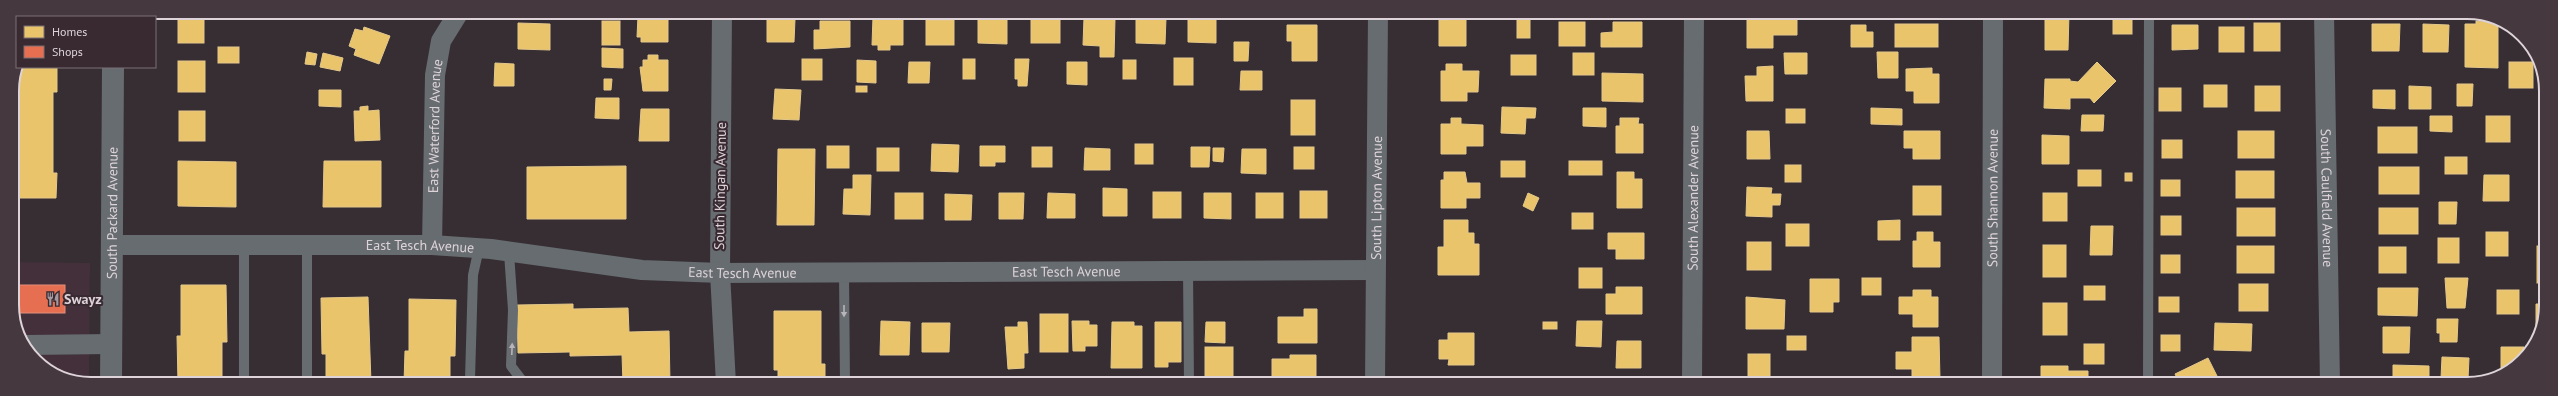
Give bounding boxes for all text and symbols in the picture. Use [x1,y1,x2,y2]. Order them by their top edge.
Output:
legend [16,16,156,68]
text: Homes [52,24,87,39]
text: Shops [52,44,83,59]
street label: East Waterford Avenue [424,58,447,193]
street label: South Kingan Avenue [710,122,730,250]
street label: South Alexander Avenue [1684,125,1702,271]
street label: South Shannon Avenue [1983,129,2002,267]
street label: South Caulfield Avenue [2317,129,2337,267]
street label: South Lipton Avenue [1367,136,1386,260]
street label: South Packard Avenue [103,147,121,279]
street label: East Tesch Avenue [366,236,475,257]
street label: East Tesch Avenue [1012,262,1121,281]
street label: East Tesch Avenue [688,263,797,282]
place label: Swayz [64,290,102,308]
restaurant icon: Swayz [45,291,61,307]
one-way arrow [841,305,847,318]
one-way arrow [508,343,515,355]

